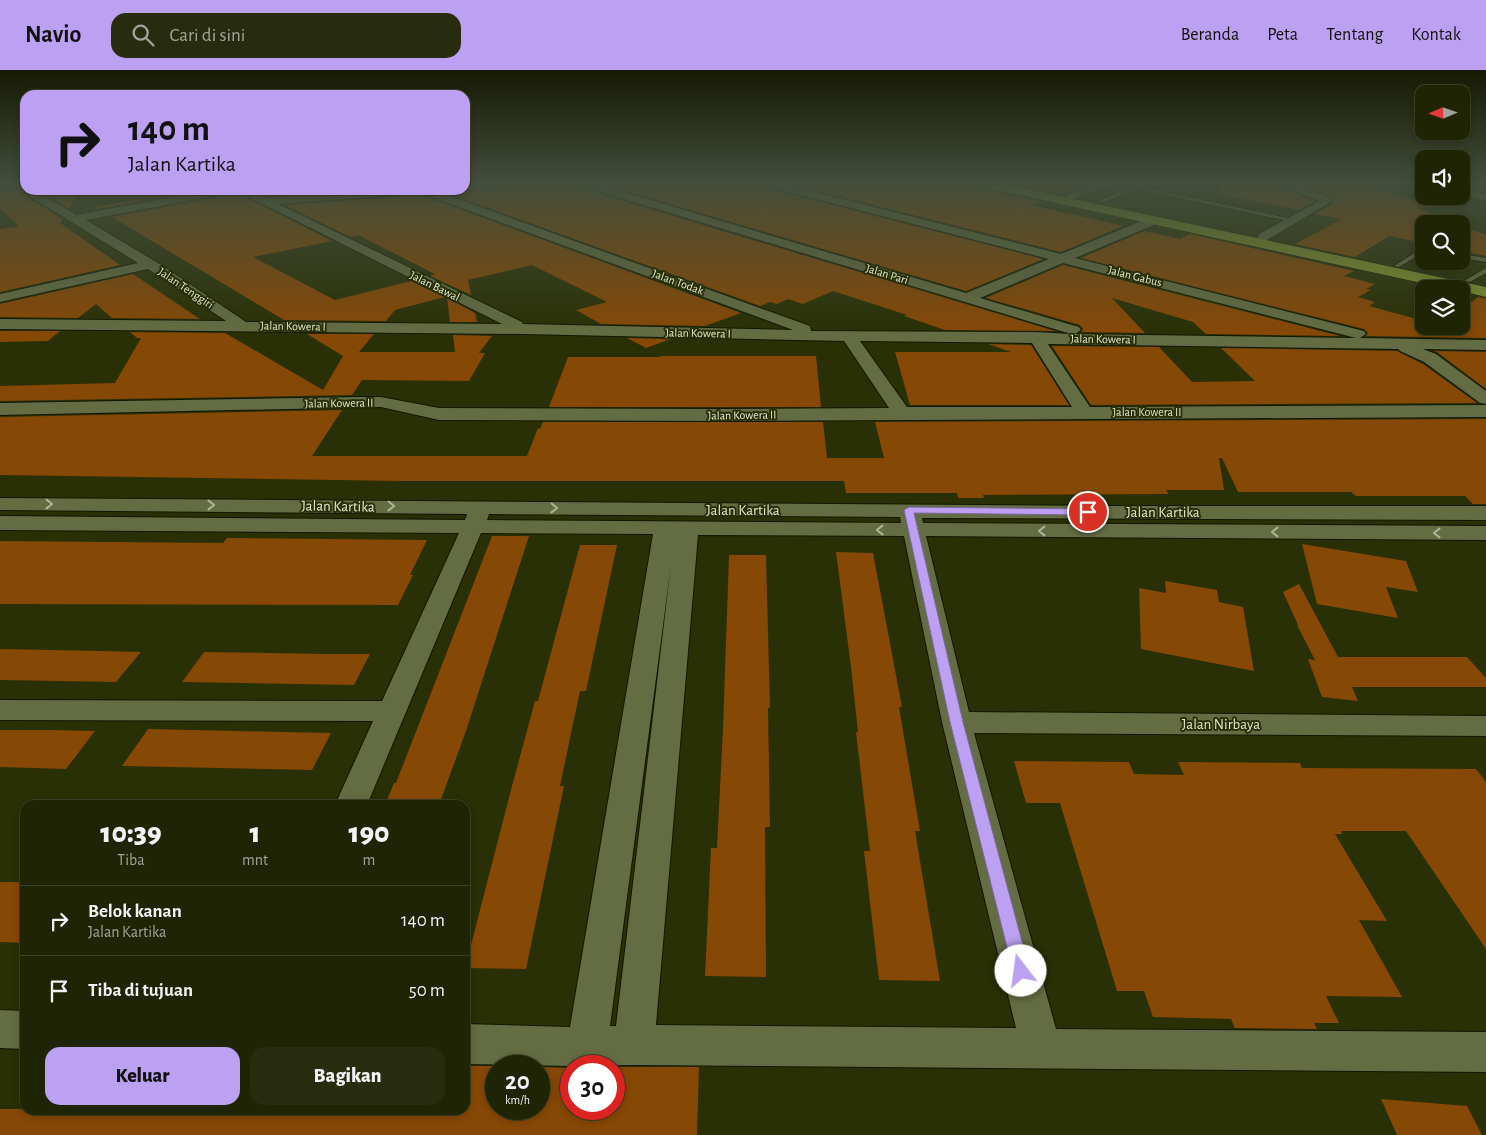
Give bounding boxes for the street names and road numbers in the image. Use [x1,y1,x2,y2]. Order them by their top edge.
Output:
street label: Jalan Pari [864,262,910,286]
street label: Jalan Gabus [1107,264,1163,288]
street label: Jalan Tenggiri [156,265,216,311]
street label: Jalan Todak [651,267,706,297]
street label: Jalan Bawal [408,269,462,303]
street label: Jalan Kowera I [260,319,326,333]
street label: Jalan Kowera I [665,326,731,340]
street label: Jalan Kowera I [1070,332,1136,346]
street label: Jalan Kowera II [305,396,373,410]
street label: Jalan Kowera II [1113,406,1181,418]
street label: Jalan Kowera II [708,408,776,422]
street label: Jalan Kartika [301,498,375,515]
street label: Jalan Kartika [706,503,780,518]
street label: Jalan Kartika [1126,505,1200,520]
street label: Jalan Nirbaya [1182,717,1260,732]

